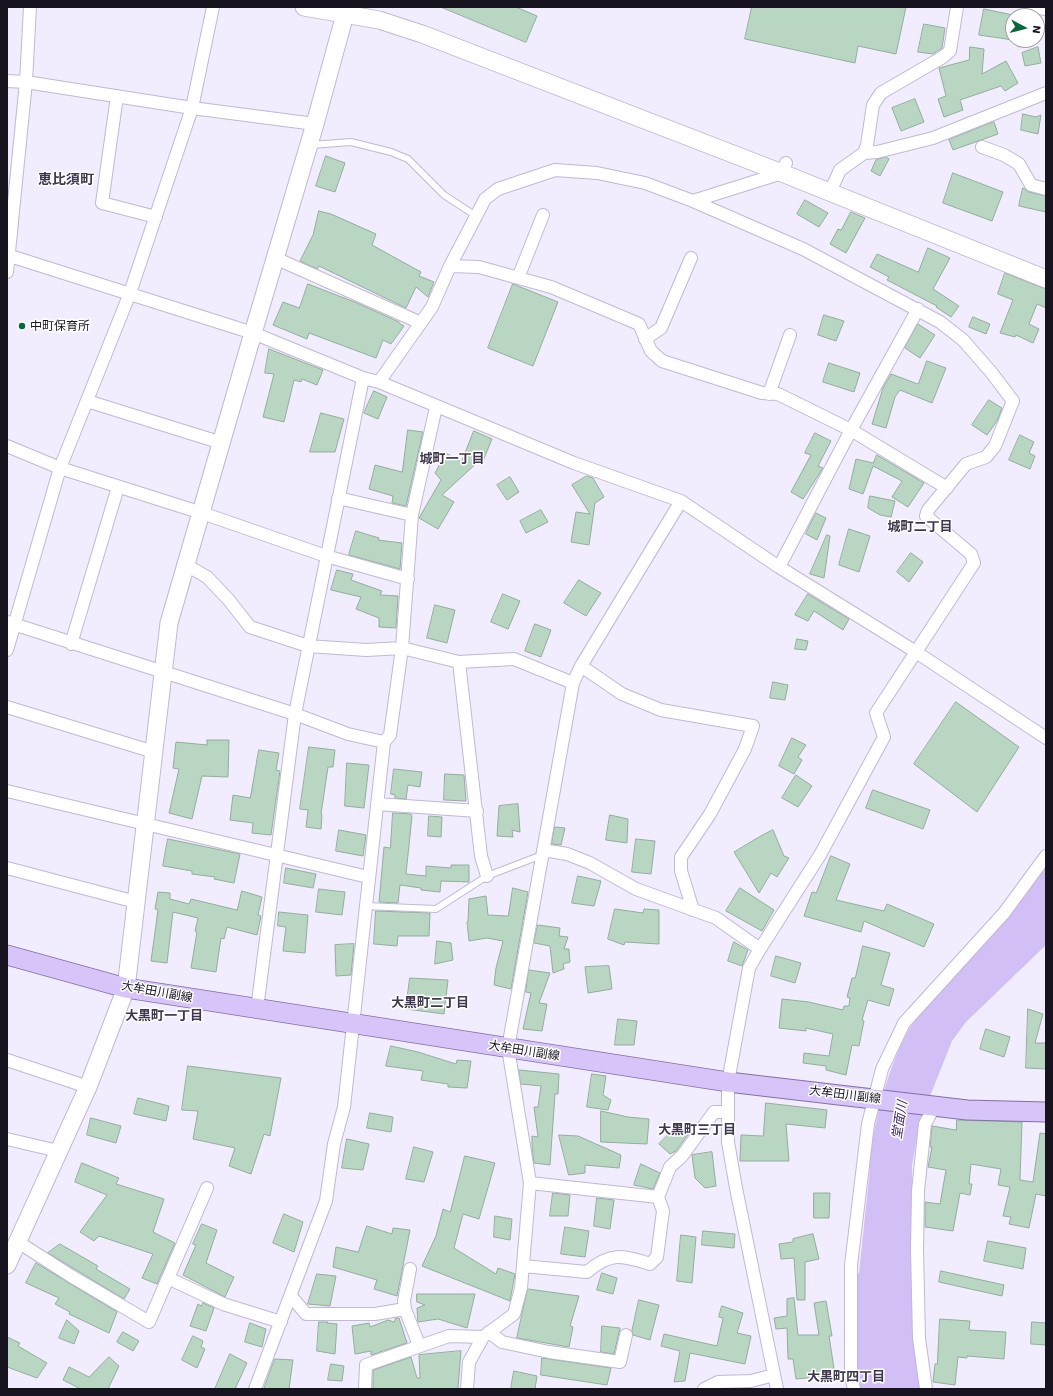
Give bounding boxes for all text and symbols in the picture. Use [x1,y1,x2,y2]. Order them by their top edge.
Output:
north arrow [1005,8,1045,48]
text: N [1029,25,1043,34]
district label: 恵比須町 [38,172,94,188]
place label: 中町保育所 [30,319,90,333]
marker: 中町保育所 [17,321,27,331]
district label: 城町一丁目 [420,451,484,467]
district label: 城町二丁目 [888,519,952,535]
street label: 大牟田川副線 [120,979,194,1005]
district label: 大黒町二丁目 [391,995,469,1011]
district label: 大黒町一丁目 [125,1008,203,1024]
street label: 大牟田川副線 [487,1038,561,1064]
street label: 大牟田川副線 [808,1083,882,1107]
water label: 堂面川 [889,1100,911,1140]
district label: 大黒町三丁目 [658,1122,736,1138]
district label: 大黒町四丁目 [807,1369,885,1385]

